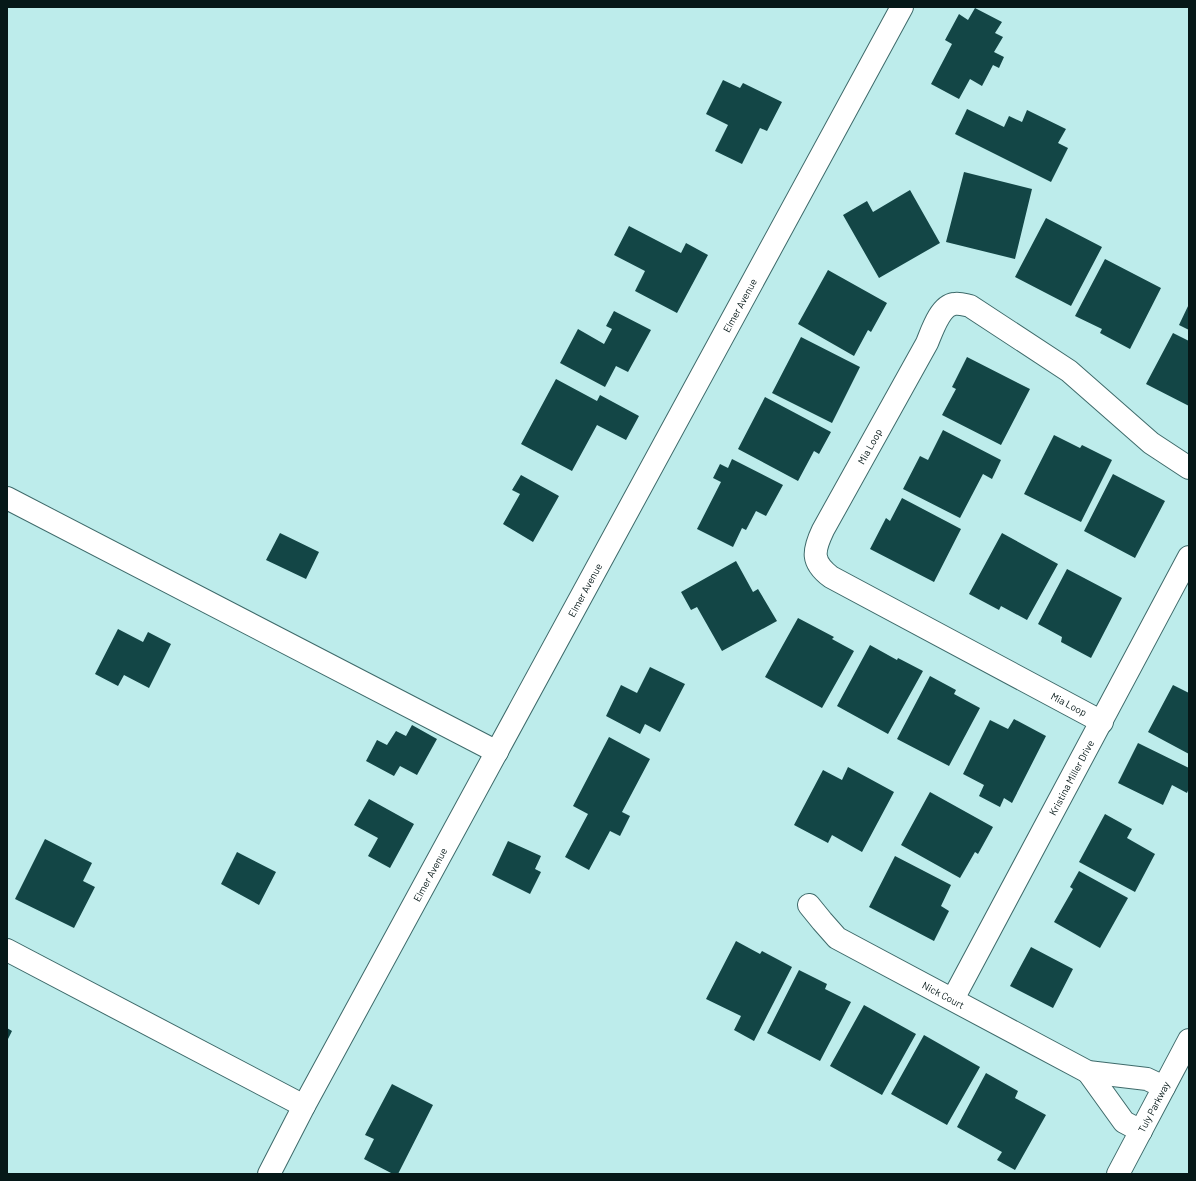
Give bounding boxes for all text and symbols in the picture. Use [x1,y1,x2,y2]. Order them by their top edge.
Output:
street label: Elmer Avenue [720,276,759,334]
street label: Mia Loop [855,426,884,466]
street label: Elmer Avenue [565,561,604,619]
street label: Mia Loop [1049,690,1089,718]
street label: Kristina Miller Drive [1046,738,1096,817]
street label: Elmer Avenue [410,846,449,903]
street label: Nick Court [920,979,967,1011]
street label: Tuly Parkway [1135,1079,1172,1134]

